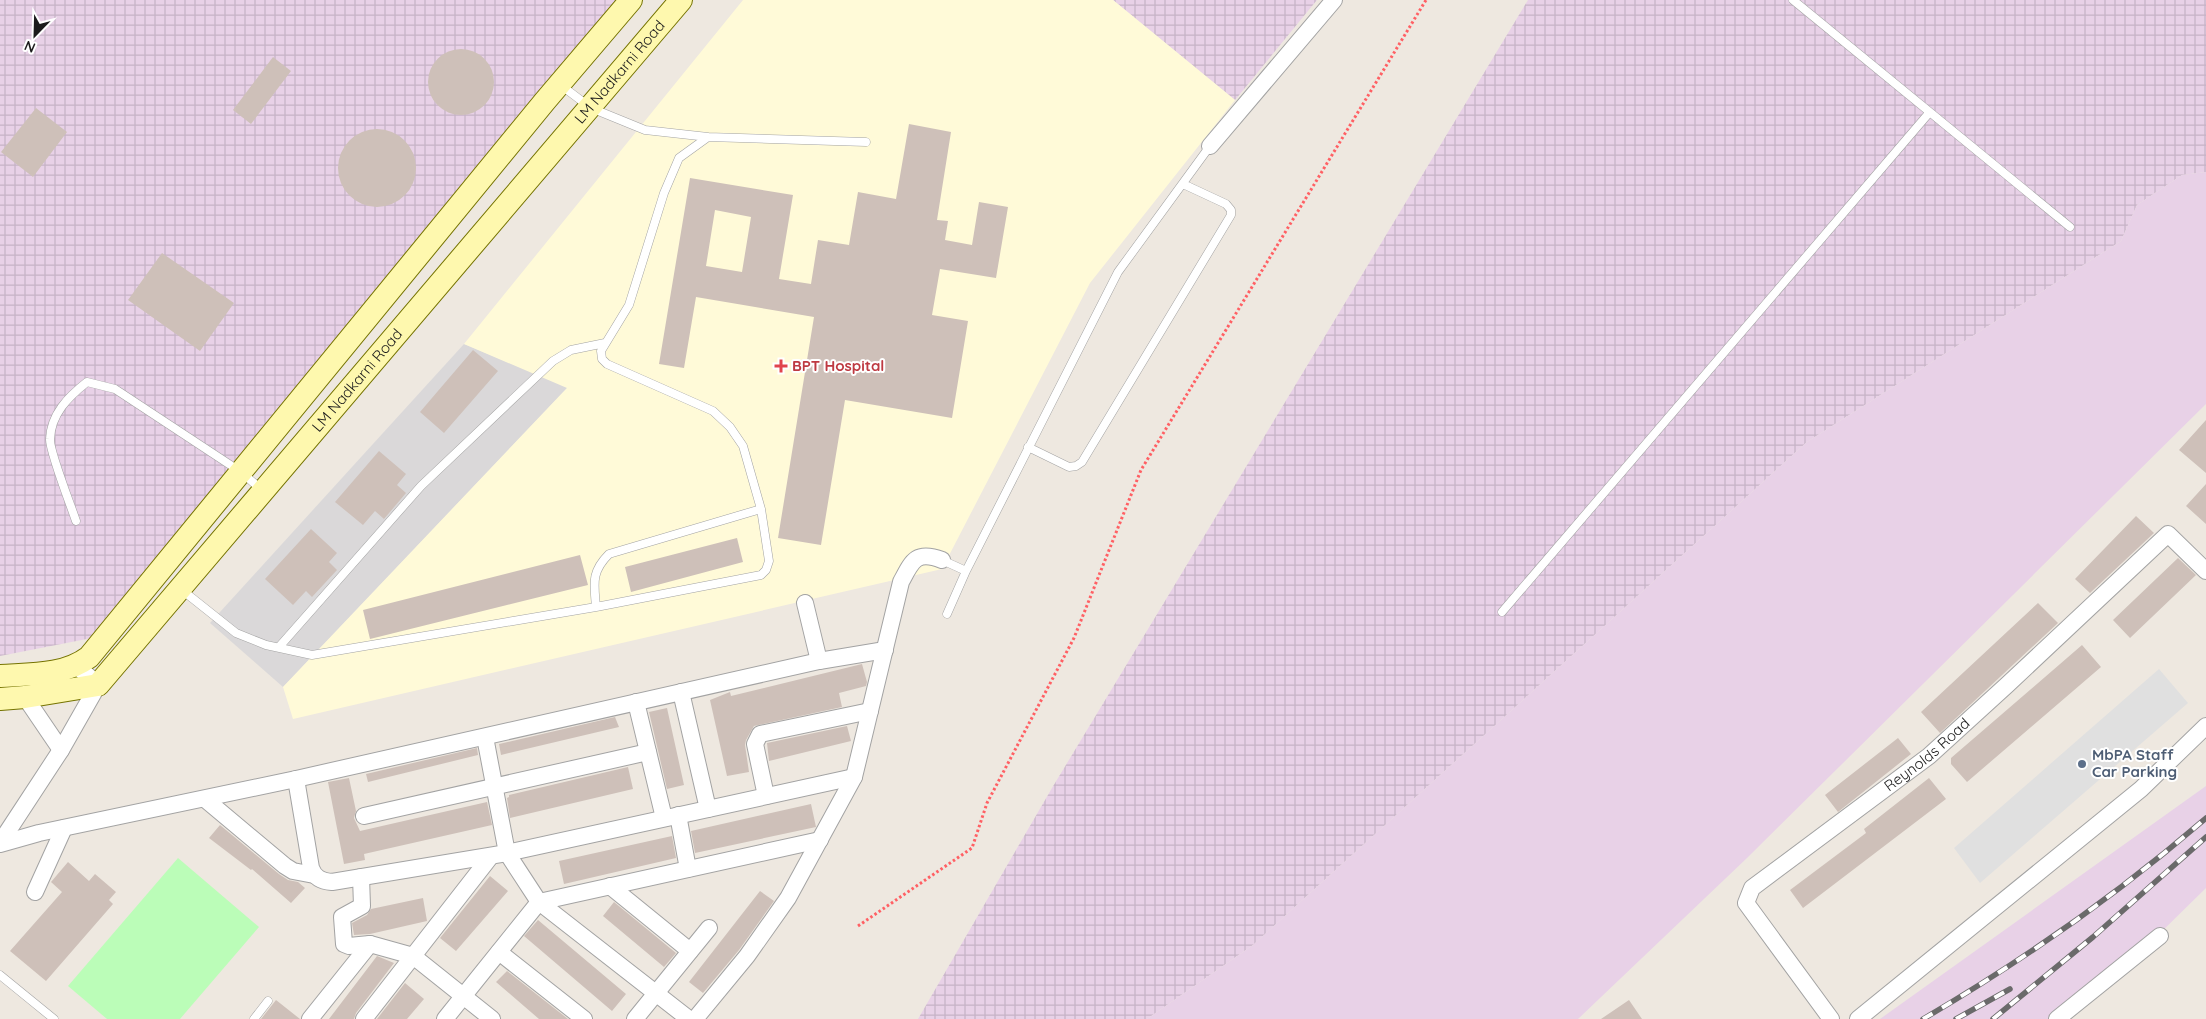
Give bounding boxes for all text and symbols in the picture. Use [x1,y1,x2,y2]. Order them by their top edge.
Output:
north arrow [10,10,60,60]
street label: LM Nadkarni Road [570,16,669,127]
text: N [22,37,38,57]
street label: LM Nadkarni Road [308,325,406,436]
place label: BPT Hospital [792,356,884,375]
marker: BPT Hospital [774,359,788,373]
street label: Reynolds Road [1880,714,1973,795]
place label: MbPA Staff Car Parking [2092,745,2177,781]
marker: MbPA Staff Car Parking [2076,758,2088,770]

